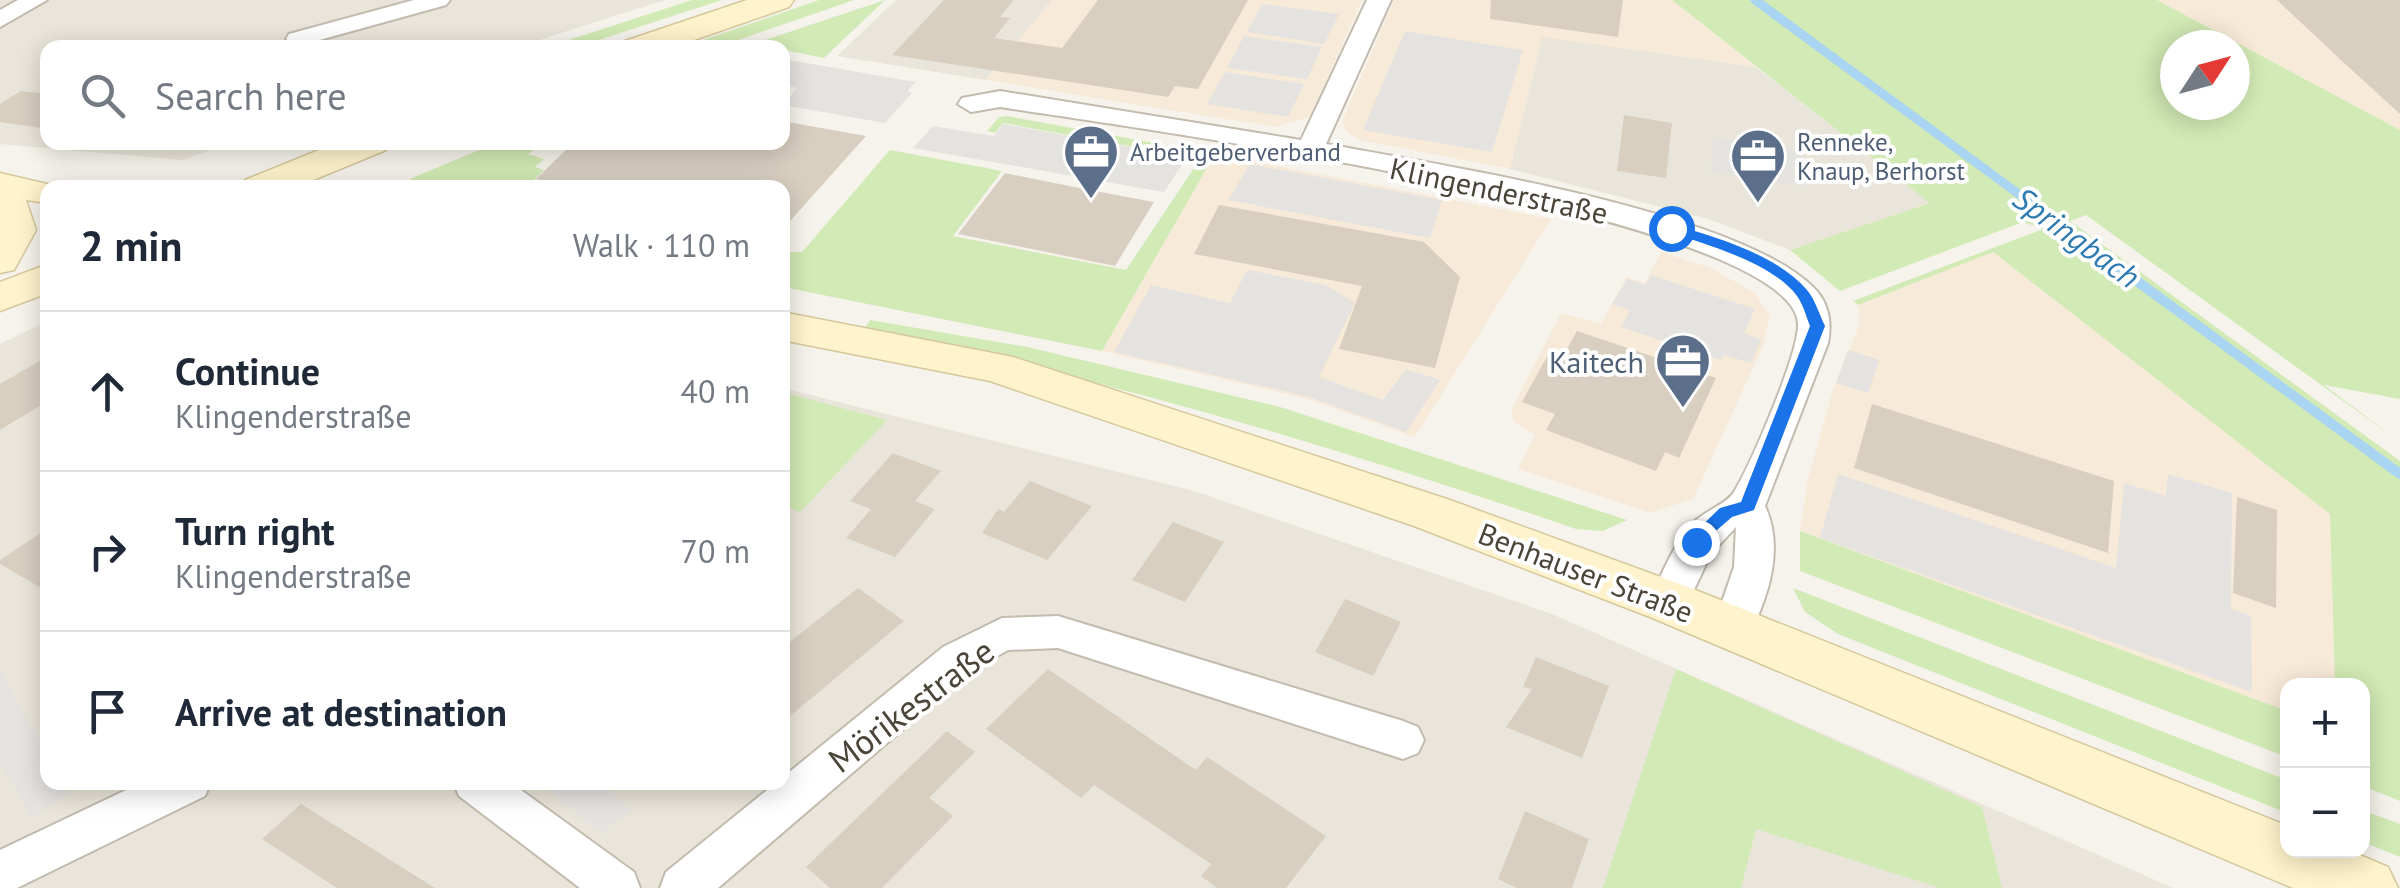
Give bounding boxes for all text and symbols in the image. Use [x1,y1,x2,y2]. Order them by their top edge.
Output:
north arrow [2160,30,2250,120]
search box [40,40,790,150]
icon: search [75,68,130,123]
text: Search here [155,71,347,120]
office icon: Arbeitgeberverband [1061,122,1121,201]
office icon: Renneke, Knaup, Berhorst [1728,126,1788,205]
place label: Renneke, Knaup, Berhorst [1797,126,1966,187]
place label: Arbeitgeberverband [1130,136,1341,168]
street label: Klingenderstraße [1387,148,1611,232]
water label: Springbach [2005,177,2149,297]
route start [1649,206,1695,252]
text: 2 min [80,218,182,273]
text: Walk · 110 m [573,224,750,266]
office icon: Kaitech [1653,331,1713,410]
place label: Kaitech [1549,342,1644,381]
text: Continue [175,346,320,395]
icon: ahead [80,364,135,419]
text: 40 m [681,370,750,412]
text: Klingenderstraße [175,395,412,437]
text: Turn right [175,506,335,555]
street label: Benhauser Straße [1473,513,1699,631]
route end [1674,520,1720,566]
icon: right [80,524,135,579]
text: 70 m [681,530,750,572]
text: Klingenderstraße [175,555,412,597]
street label: Mörikestraße [819,628,1003,782]
map controls [2280,678,2370,858]
button: + [2280,678,2370,768]
icon: arrive [80,684,135,739]
text: Arrive at destination [175,687,507,736]
button: − [2280,768,2370,858]

